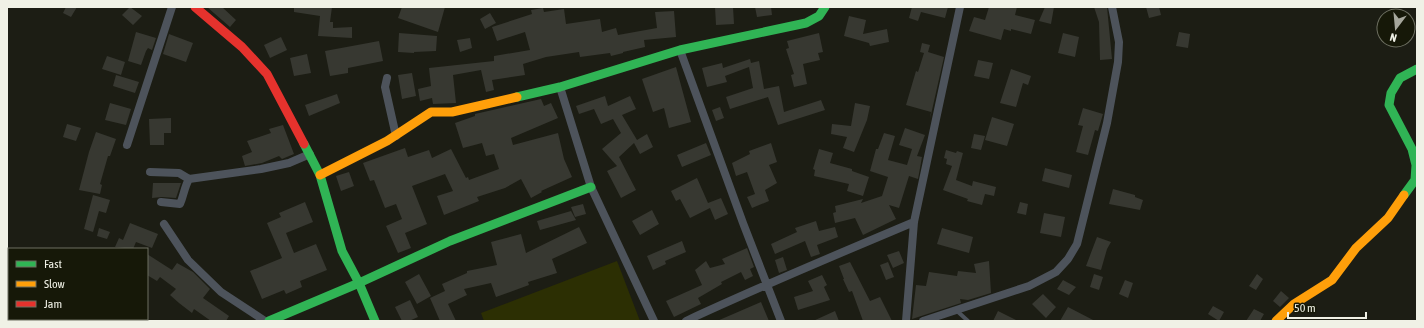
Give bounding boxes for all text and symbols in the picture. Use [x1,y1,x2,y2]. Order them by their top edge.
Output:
north arrow [1376,8,1416,48]
text: N [1388,31,1398,44]
legend [8,248,148,320]
text: Fast [44,257,62,271]
text: Slow [44,277,65,291]
scale bar [1288,294,1366,320]
text: Jam [44,297,62,311]
text: 50 m [1294,301,1316,315]

